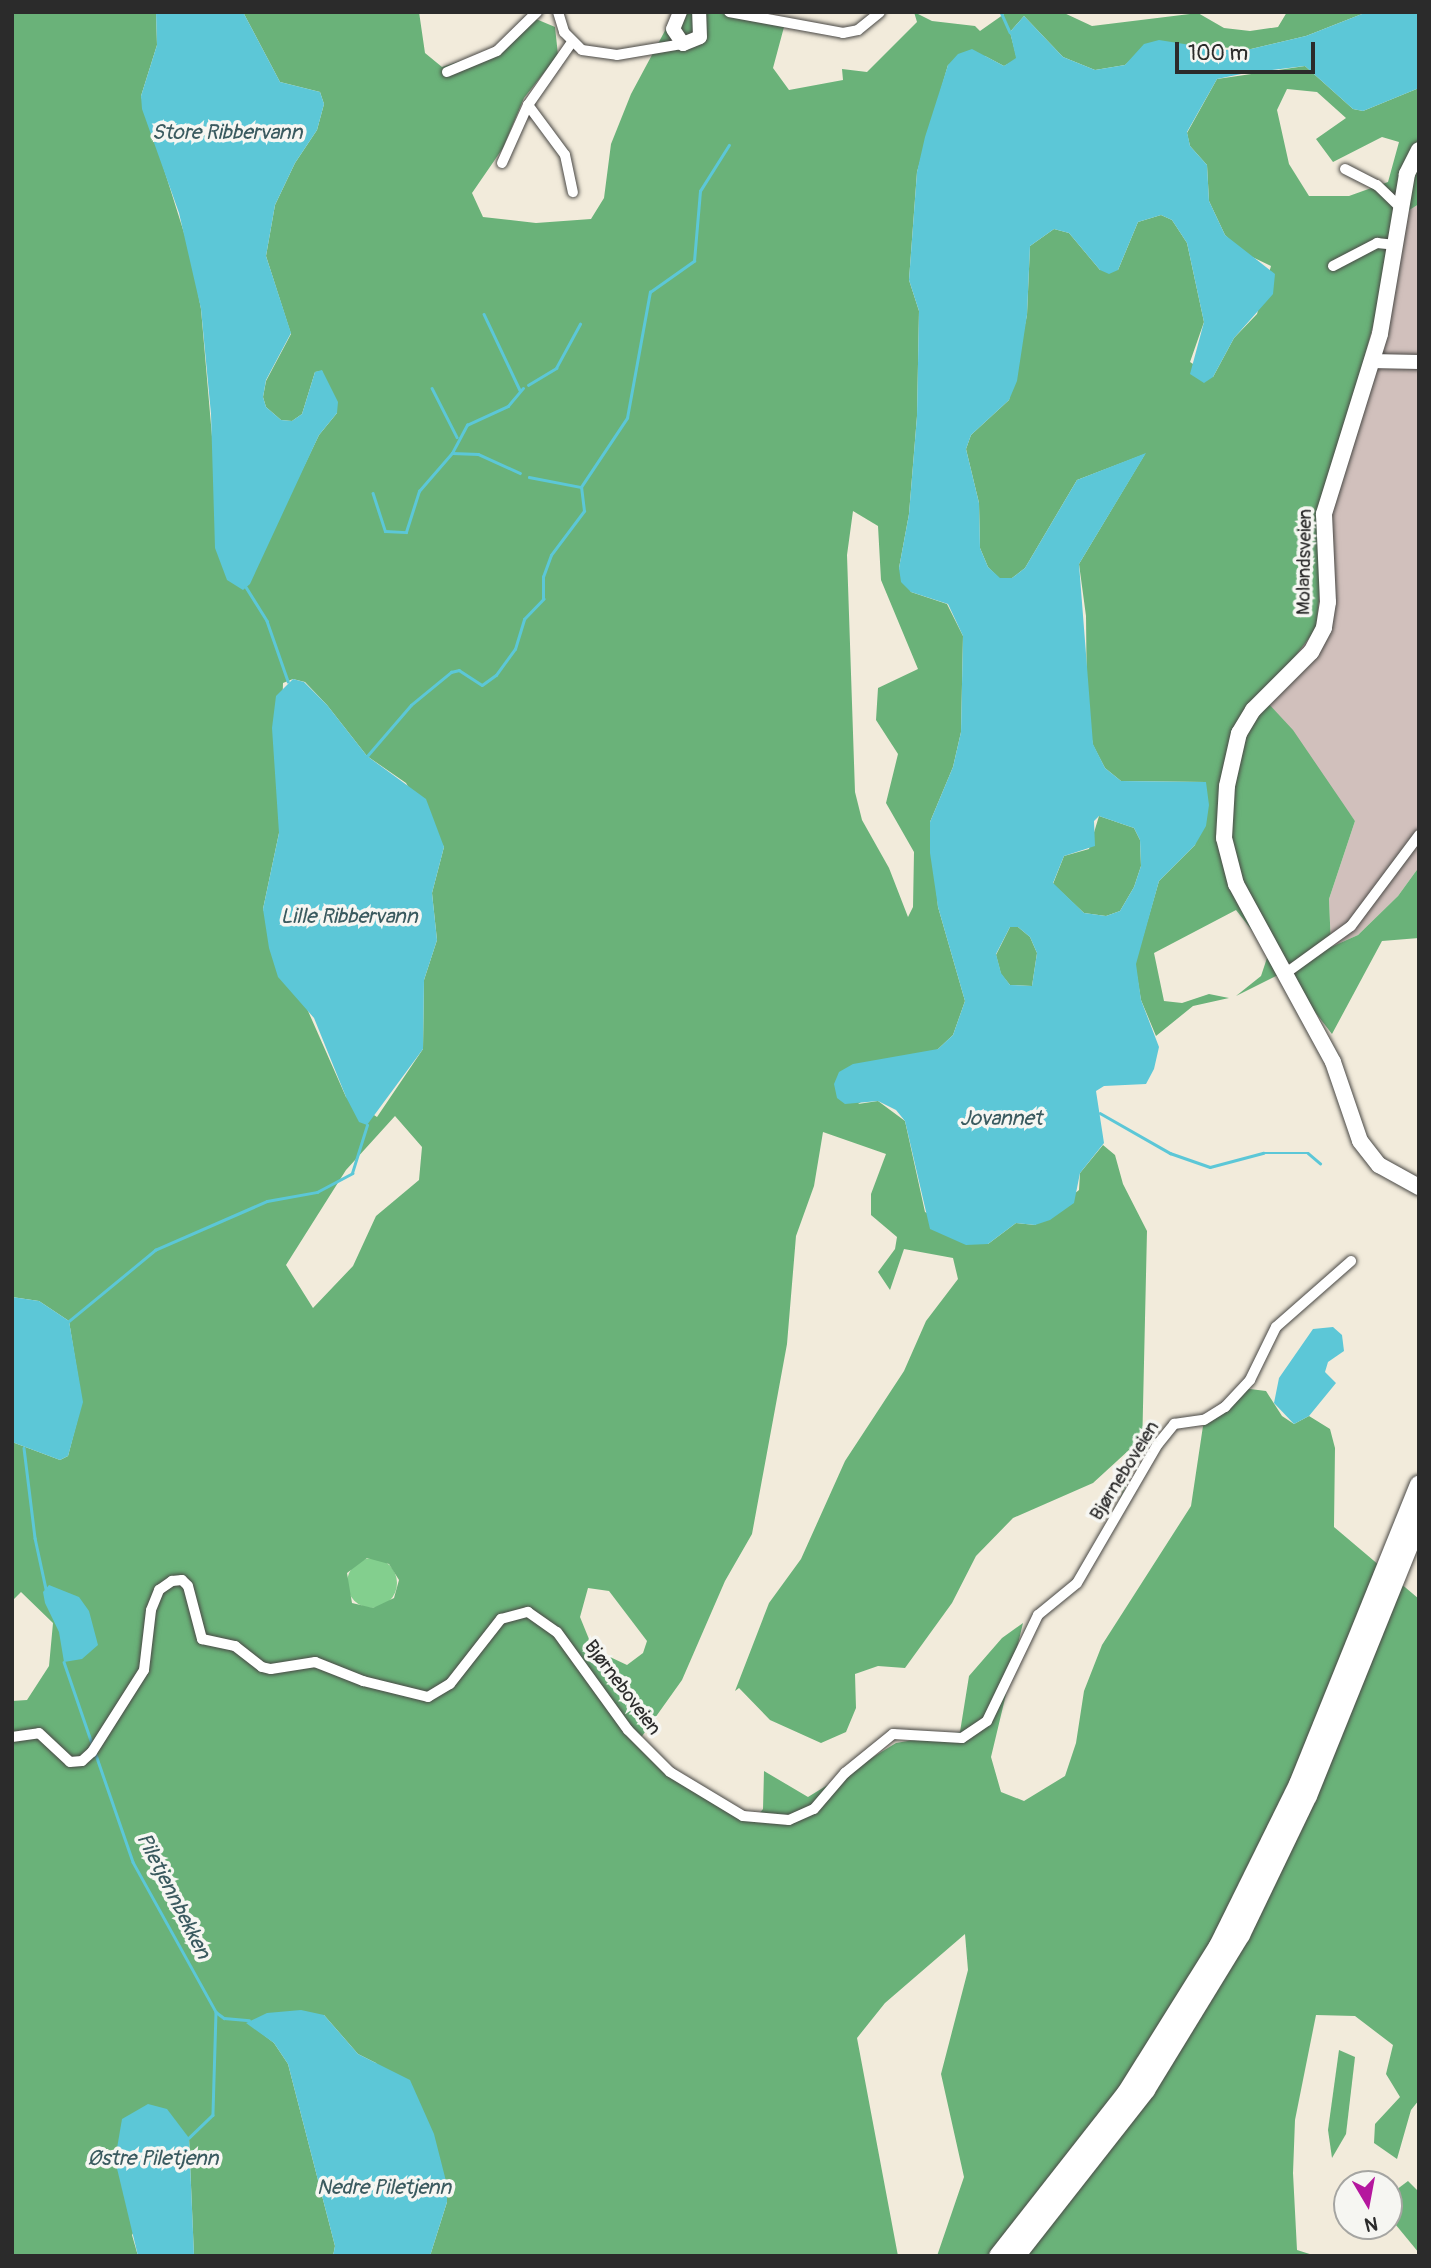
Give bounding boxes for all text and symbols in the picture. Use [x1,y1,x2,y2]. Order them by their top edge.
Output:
scale bar [1179,28,1319,72]
text: 100 m [1188,40,1248,67]
water label: Store Ribbervann [152,120,302,146]
street label: Molandsveien [1293,509,1317,615]
water label: Lille Ribbervann [280,904,418,930]
water label: Jovannet [960,1106,1042,1132]
street label: Bjørneboveien [1085,1417,1165,1525]
street label: Bjørneboveien [579,1636,665,1740]
water label: Piletjennbekken [131,1829,215,1963]
water label: Østre Piletjenn [88,2146,218,2172]
north arrow [1333,2170,1403,2240]
water label: Nedre Piletjenn [317,2175,451,2201]
text: N [1363,2211,1380,2237]

